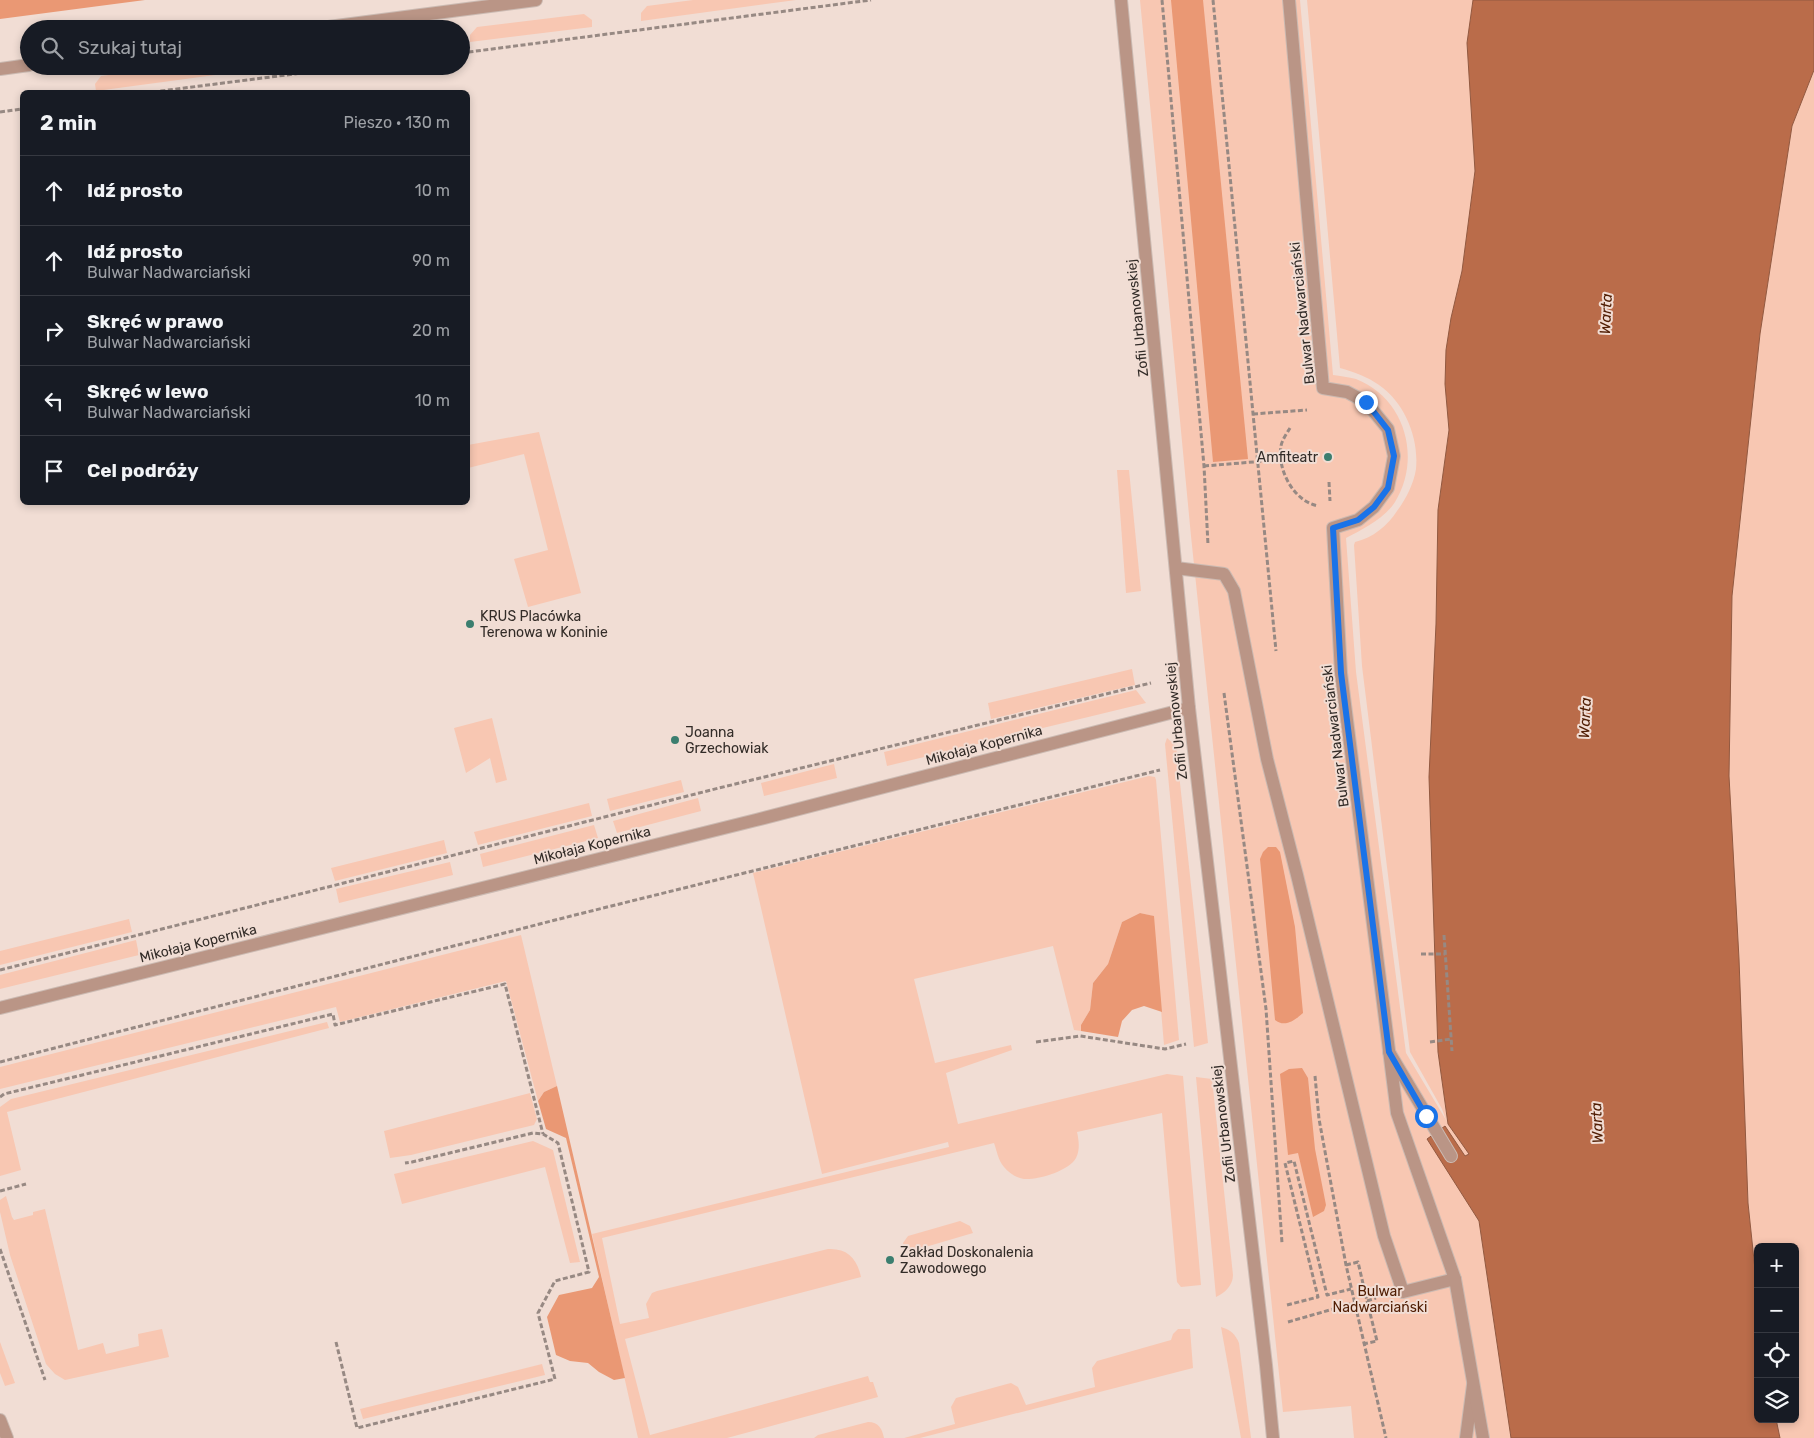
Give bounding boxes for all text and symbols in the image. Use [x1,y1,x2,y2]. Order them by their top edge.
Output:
search box [20,20,470,75]
icon: search [38,34,66,62]
text: Szukaj tutaj [78,36,182,59]
text: 2 min [40,110,97,135]
text: Pieszo · 130 m [344,113,450,132]
icon: ahead [40,177,68,205]
text: Idź prosto [87,179,183,202]
text: 10 m [415,181,450,200]
text: Idź prosto [87,240,183,263]
street label: Bulwar Nadwarciański [1287,241,1318,385]
icon: ahead [40,247,68,275]
text: 90 m [412,251,450,270]
street label: Zofii Urbanowskiej [1123,258,1152,378]
text: Bulwar Nadwarciański [87,263,251,282]
water label: Warta [1596,293,1616,335]
text: Skręć w prawo [87,310,224,333]
icon: right [40,317,68,345]
text: 20 m [412,321,450,340]
text: Bulwar Nadwarciański [87,333,251,352]
text: Skręć w lewo [87,380,209,403]
icon: left [40,387,68,415]
text: 10 m [415,391,450,410]
route end [1355,391,1378,414]
text: Bulwar Nadwarciański [87,403,251,422]
place label: Amfiteatr [1257,449,1319,466]
marker: Amfiteatr [1322,451,1334,463]
icon: arrive [40,457,68,485]
text: Cel podróży [87,459,199,482]
place label: KRUS Placówka Terenowa w Koninie [480,608,608,641]
marker: KRUS Placówka Terenowa w Koninie [464,618,476,630]
street label: Zofii Urbanowskiej [1162,661,1191,781]
street label: Bulwar Nadwarciański [1318,664,1353,808]
water label: Warta [1575,697,1595,739]
street label: Mikołaja Kopernika [924,722,1044,769]
place label: Joanna Grzechowiak [685,724,769,757]
marker: Joanna Grzechowiak [669,734,681,746]
street label: Mikołaja Kopernika [532,823,652,868]
street label: Mikołaja Kopernika [138,921,258,966]
street label: Zofii Urbanowskiej [1208,1064,1239,1184]
water label: Warta [1587,1102,1607,1144]
route start [1415,1105,1438,1128]
map controls [1754,1243,1799,1423]
button: + [1754,1243,1799,1288]
place label: Zakład Doskonalenia Zawodowego [900,1244,1034,1277]
marker: Zakład Doskonalenia Zawodowego [884,1254,896,1266]
park label: Bulwar Nadwarciański [1333,1283,1427,1316]
button: − [1754,1288,1799,1333]
button: locate [1754,1333,1799,1378]
button: layers [1754,1378,1799,1423]

